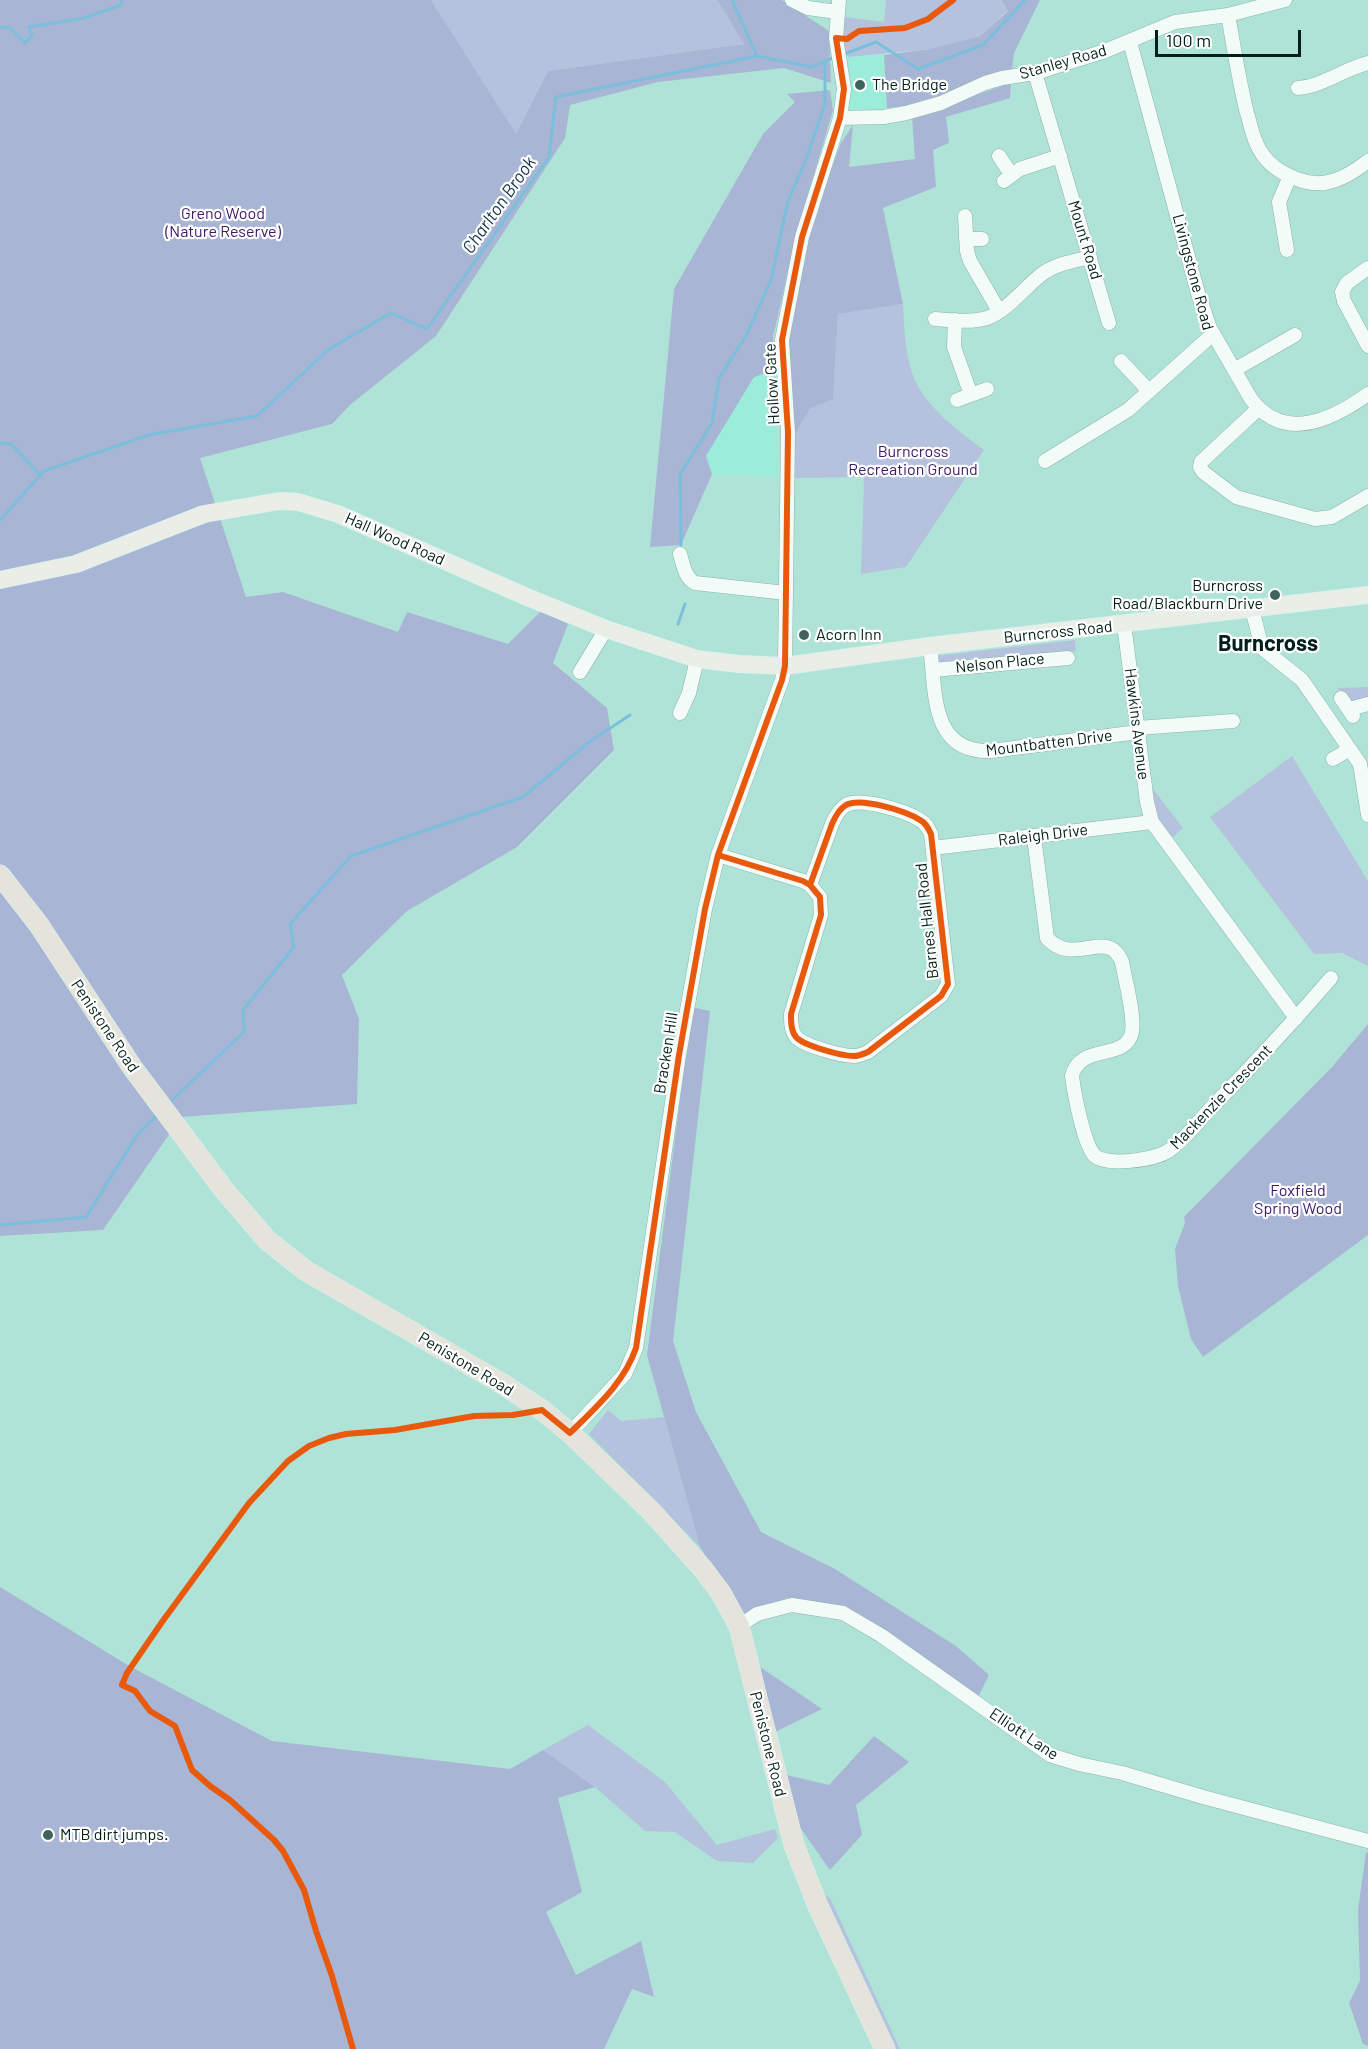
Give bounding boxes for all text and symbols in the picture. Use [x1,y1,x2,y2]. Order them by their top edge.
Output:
scale bar [1158,18,1304,56]
text: 100 m [1166,29,1211,51]
street label: Stanley Road [1017,40,1109,84]
place label: The Bridge [872,75,947,95]
marker: The Bridge [853,78,867,92]
water label: Charlton Brook [458,152,540,258]
street label: Mount Road [1064,198,1106,282]
park label: Greno Wood (Nature Reserve) [165,204,281,242]
street label: Livingstone Road [1168,212,1218,332]
street label: Hollow Gate [760,343,784,425]
park label: Burncross Recreation Ground [848,442,978,480]
street label: Hall Wood Road [342,508,448,570]
place label: Burncross Road/Blackburn Drive [1112,576,1263,614]
marker: Burncross Road/Blackburn Drive [1268,588,1282,602]
street label: Burncross Road [1003,617,1113,647]
place label: Acorn Inn [816,625,882,645]
marker: Acorn Inn [797,628,811,642]
district label: Burncross [1218,631,1318,657]
street label: Nelson Place [955,649,1045,677]
street label: Hawkins Avenue [1121,667,1153,781]
street label: Mountbatten Drive [985,726,1113,760]
street label: Raleigh Drive [997,820,1089,850]
street label: Barnes Hall Road [911,862,943,980]
street label: Penistone Road [67,976,143,1076]
street label: Bracken Hill [650,1011,682,1095]
street label: Mackenzie Crescent [1166,1041,1276,1153]
park label: Foxfield Spring Wood [1254,1181,1342,1219]
street label: Penistone Road [415,1328,517,1400]
street label: Penistone Road [746,1689,790,1799]
street label: Elliott Lane [986,1704,1062,1764]
place label: MTB dirt jumps. [60,1825,168,1845]
marker: MTB dirt jumps. [41,1828,55,1842]

